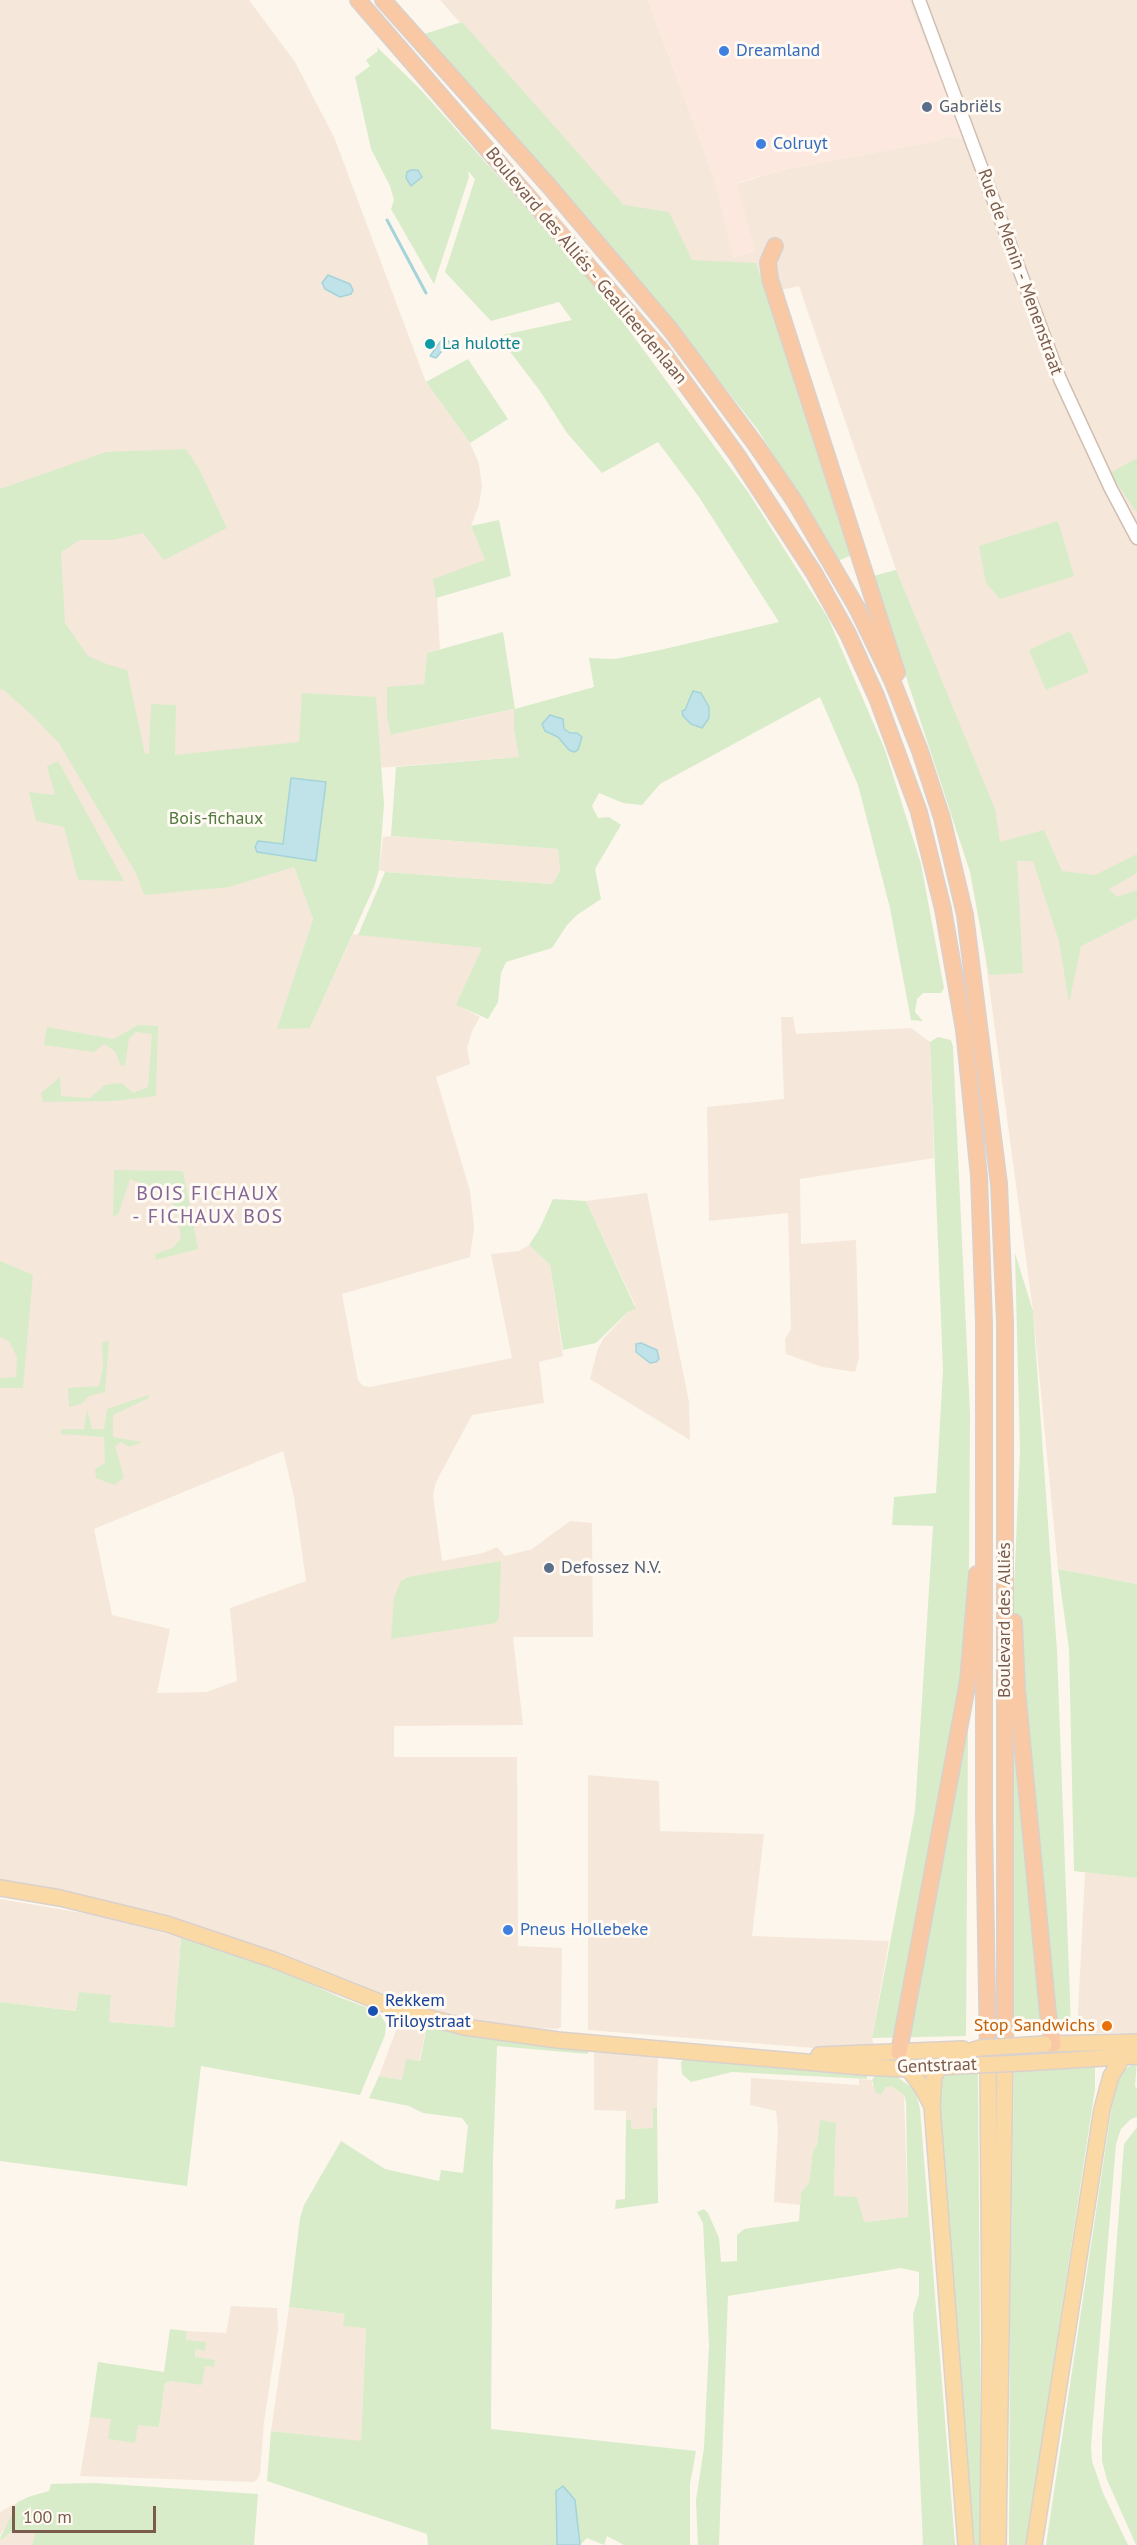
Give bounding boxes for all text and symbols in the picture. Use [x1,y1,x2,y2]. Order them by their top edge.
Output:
place label: Dreamland [736,40,820,62]
marker: Dreamland [717,44,731,58]
place label: Gabriëls [939,96,1002,118]
marker: Gabriëls [920,100,934,114]
place label: Colruyt [773,133,828,155]
marker: Colruyt [754,137,768,151]
street label: Boulevard des Alliés - Geallieerdenlaan [481,143,691,389]
street label: Rue de Menin - Menenstraat [973,166,1067,378]
place label: La hulotte [442,333,520,355]
marker: La hulotte [423,337,437,351]
park label: Bois-fichaux [169,808,263,830]
district label: BOIS FICHAUX - FICHAUX BOS [132,1182,284,1229]
street label: Boulevard des Alliés [994,1542,1016,1698]
place label: Defossez N.V. [561,1557,661,1579]
marker: Defossez N.V. [542,1561,556,1575]
place label: Pneus Hollebeke [520,1919,648,1941]
marker: Pneus Hollebeke [501,1923,515,1937]
place label: Rekkem Triloystraat [385,1990,471,2032]
marker: Rekkem Triloystraat [366,2004,380,2018]
place label: Stop Sandwichs [974,2015,1095,2037]
marker: Stop Sandwichs [1100,2019,1114,2033]
street label: Gentstraat [897,2054,977,2078]
scale bar [15,2494,159,2532]
text: 100 m [23,2505,72,2528]

